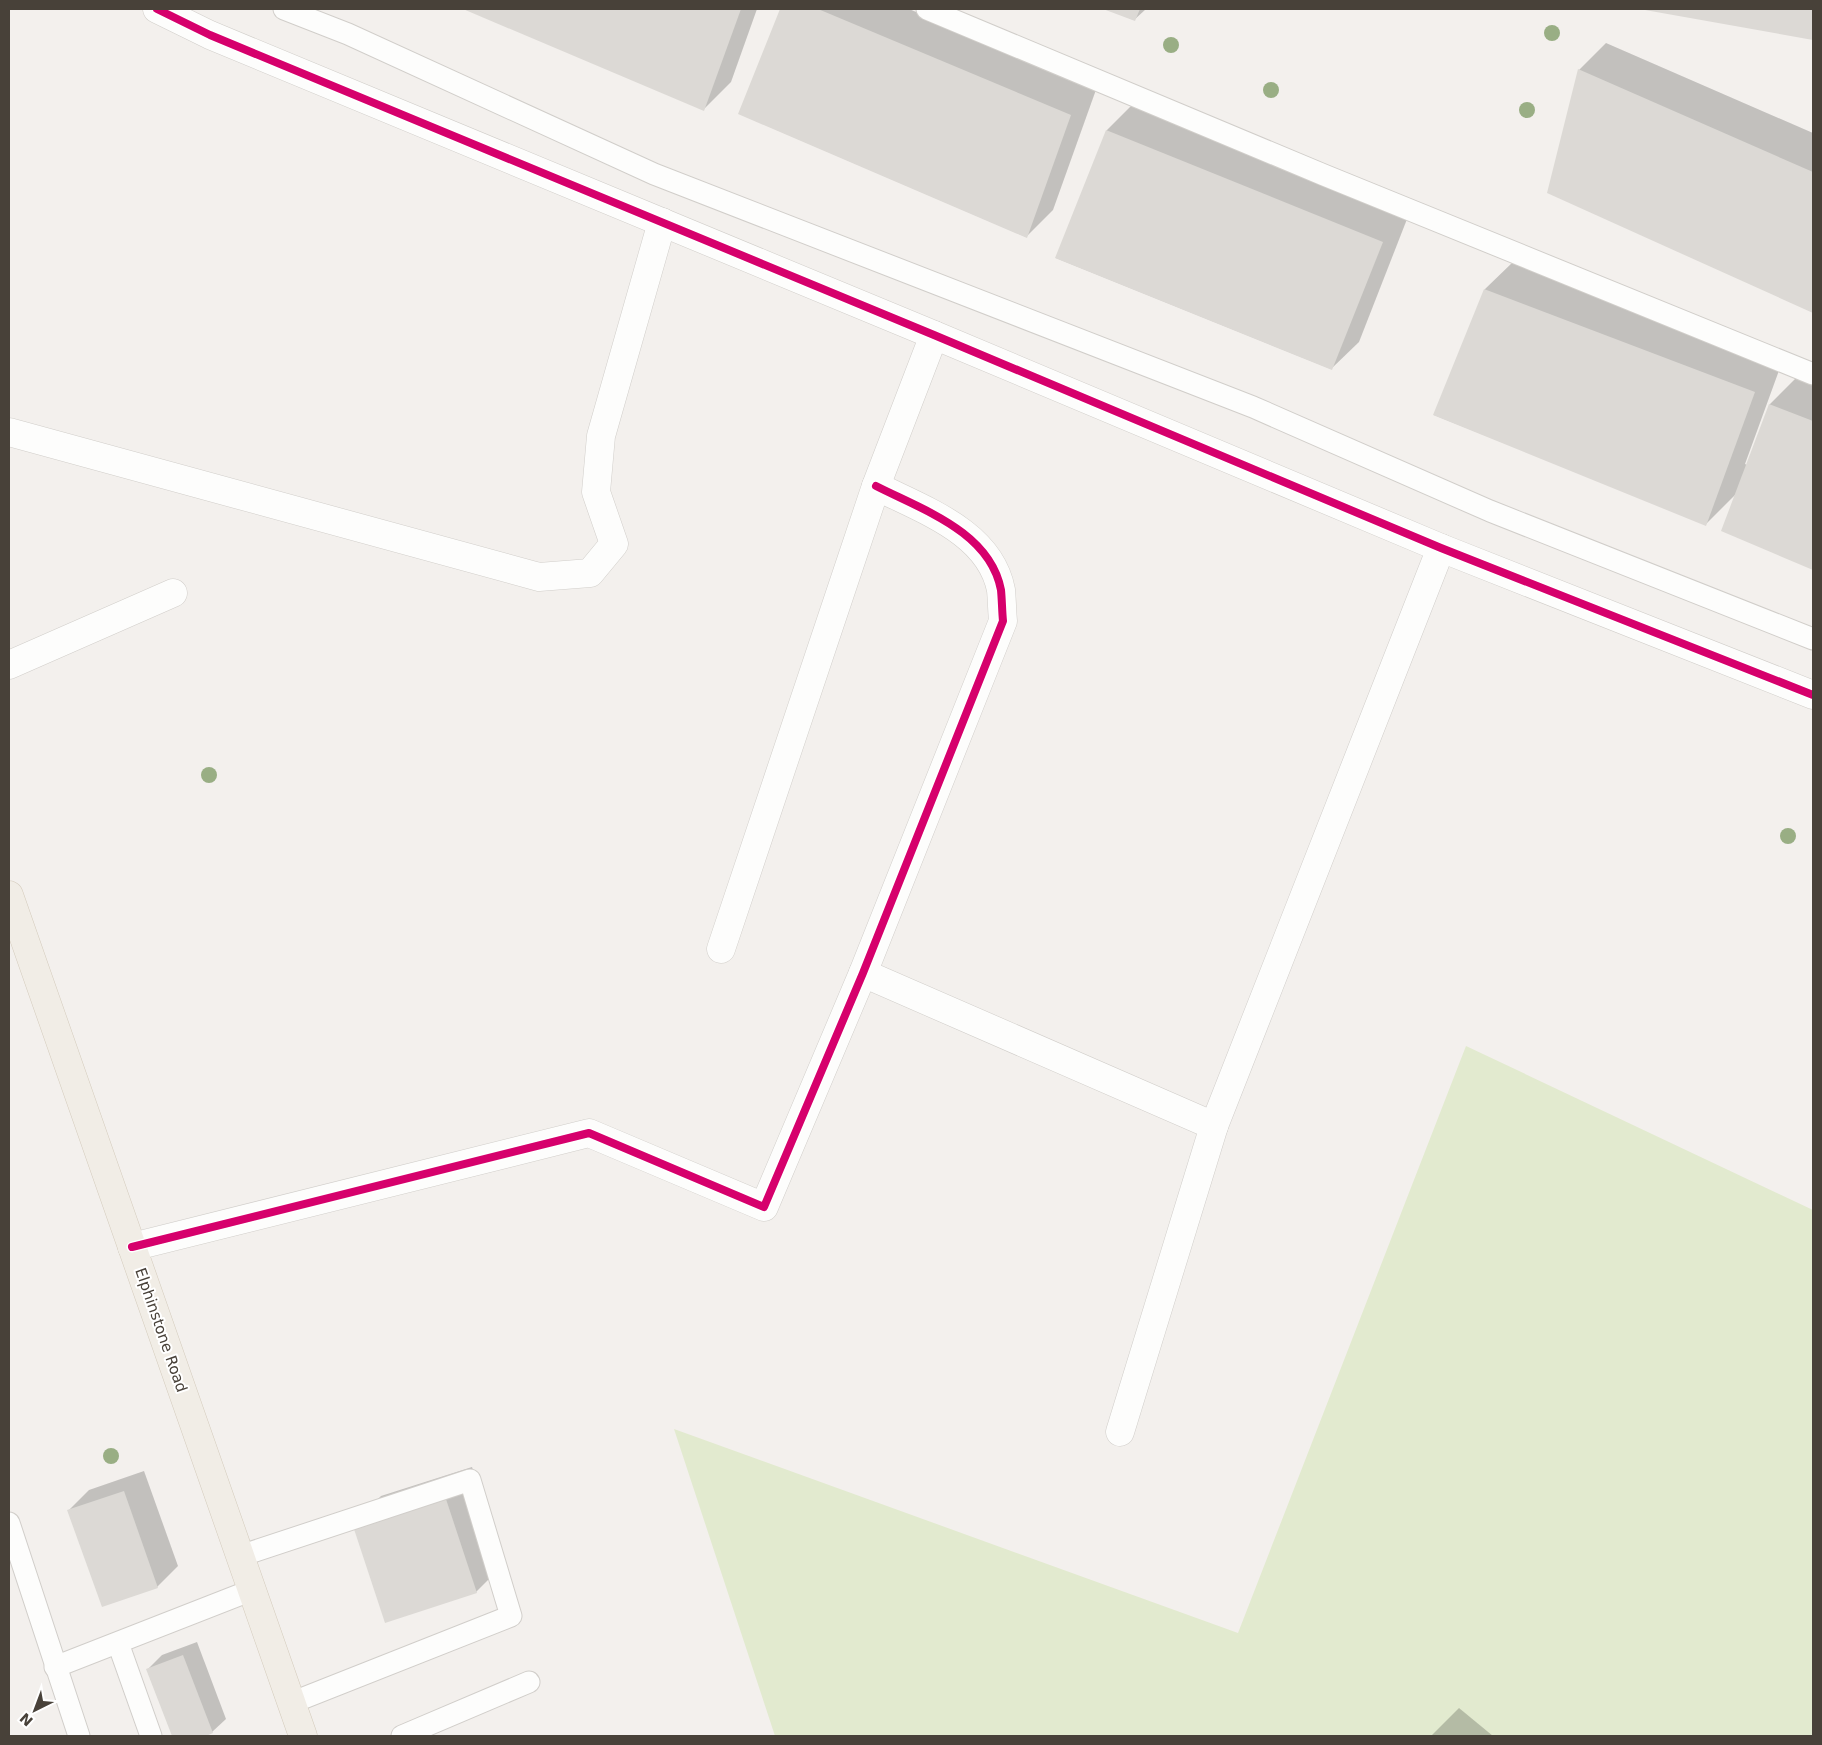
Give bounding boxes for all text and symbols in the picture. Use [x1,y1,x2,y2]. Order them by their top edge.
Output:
street label: Elphinstone Road [131,1265,191,1395]
north arrow [10,1685,60,1735]
text: N [17,1710,36,1730]

